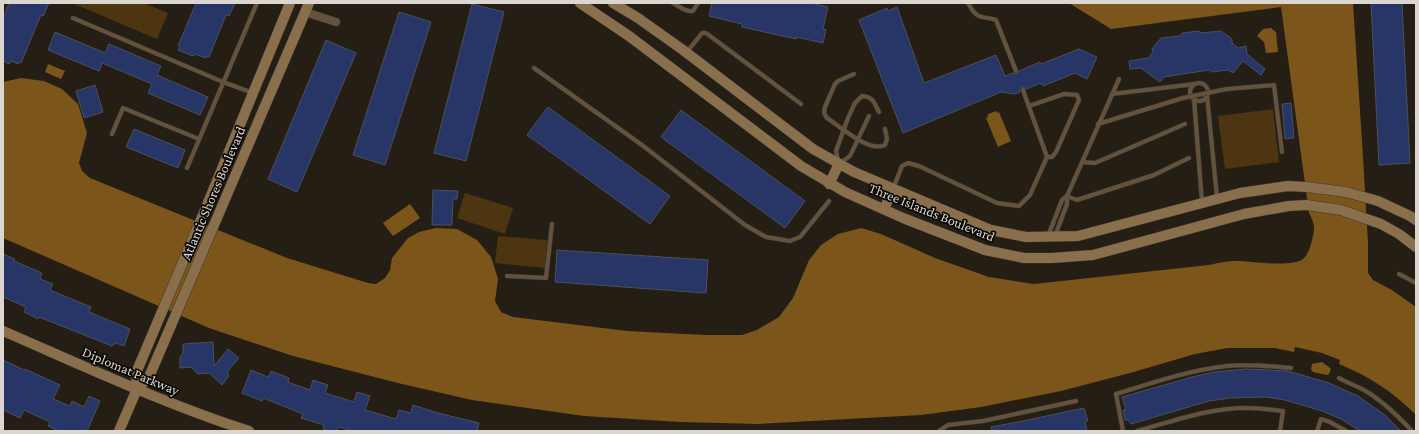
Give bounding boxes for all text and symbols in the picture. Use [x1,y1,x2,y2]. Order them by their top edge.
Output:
street label: Atlantic Shores Boulevard [178,123,249,262]
street label: Three Islands Boulevard [867,179,998,245]
street label: Diplomat Parkway [80,343,182,399]

